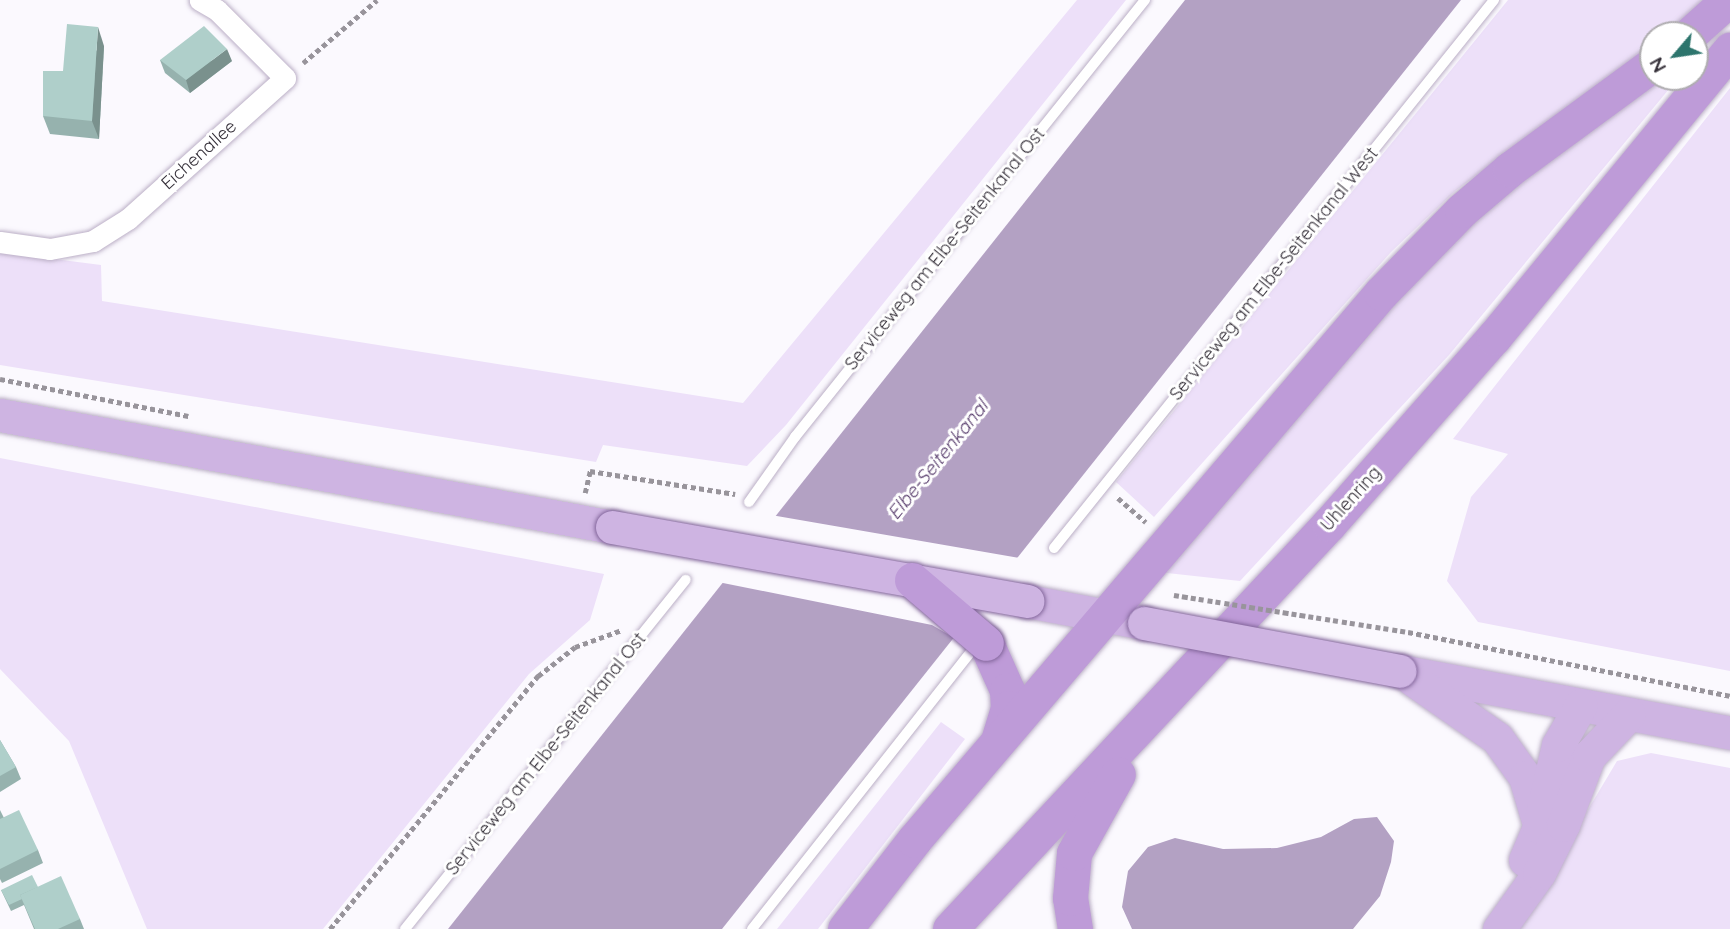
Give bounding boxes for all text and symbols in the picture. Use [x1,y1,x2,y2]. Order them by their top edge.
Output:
north arrow [1639,21,1709,91]
text: N [1644,53,1671,77]
street label: Eichenallee [157,116,241,194]
street label: Serviceweg am Elbe-Seitenkanal Ost [841,124,1049,374]
street label: Serviceweg am Elbe-Seitenkanal West [1165,143,1383,405]
water label: Elbe-Seitenkanal [883,396,993,524]
street label: Uhlenring [1316,462,1386,536]
street label: Serviceweg am Elbe-Seitenkanal Ost [442,629,650,879]

